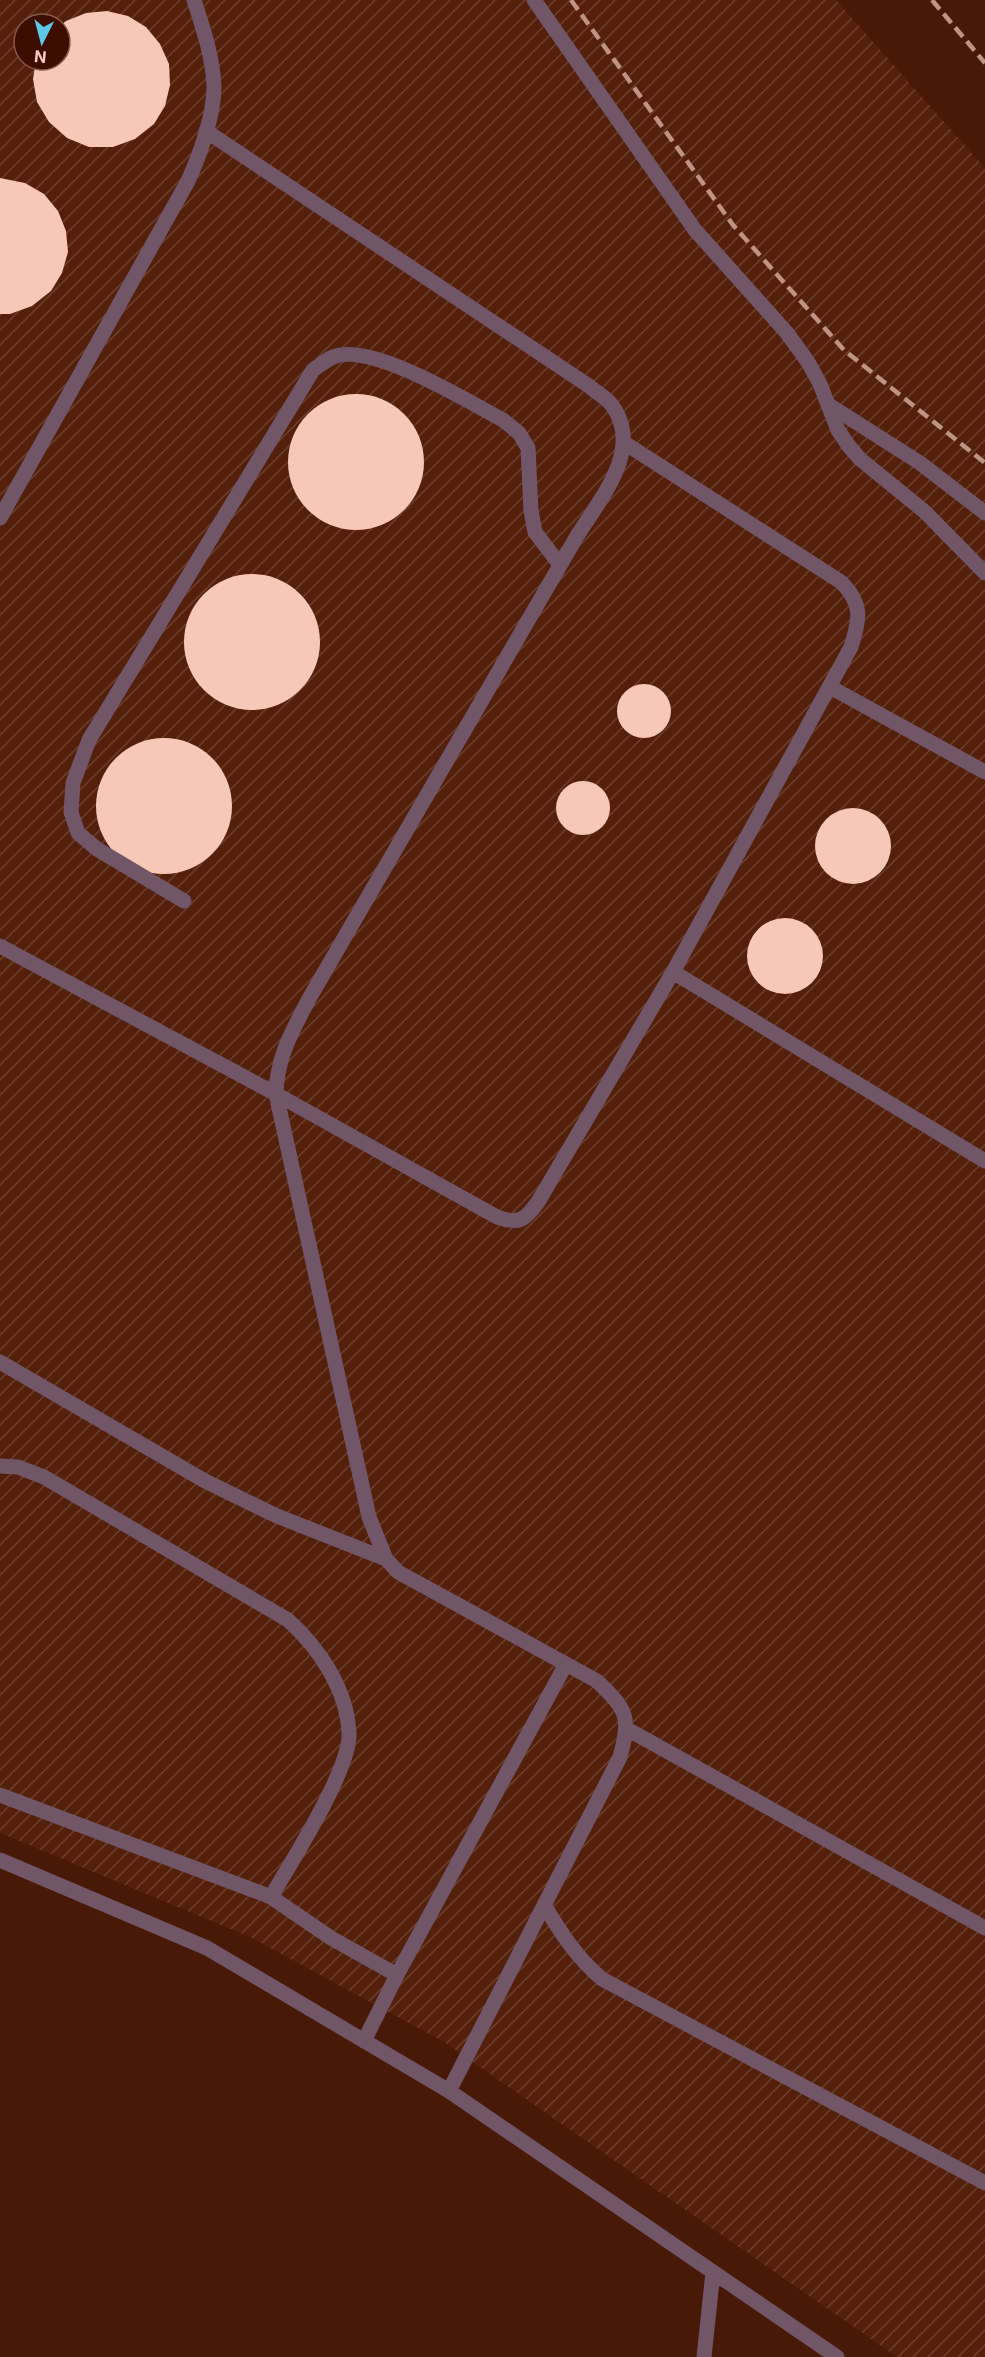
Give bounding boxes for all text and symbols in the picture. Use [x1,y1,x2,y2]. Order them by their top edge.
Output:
north arrow [12,12,72,72]
text: N [33,46,48,68]

